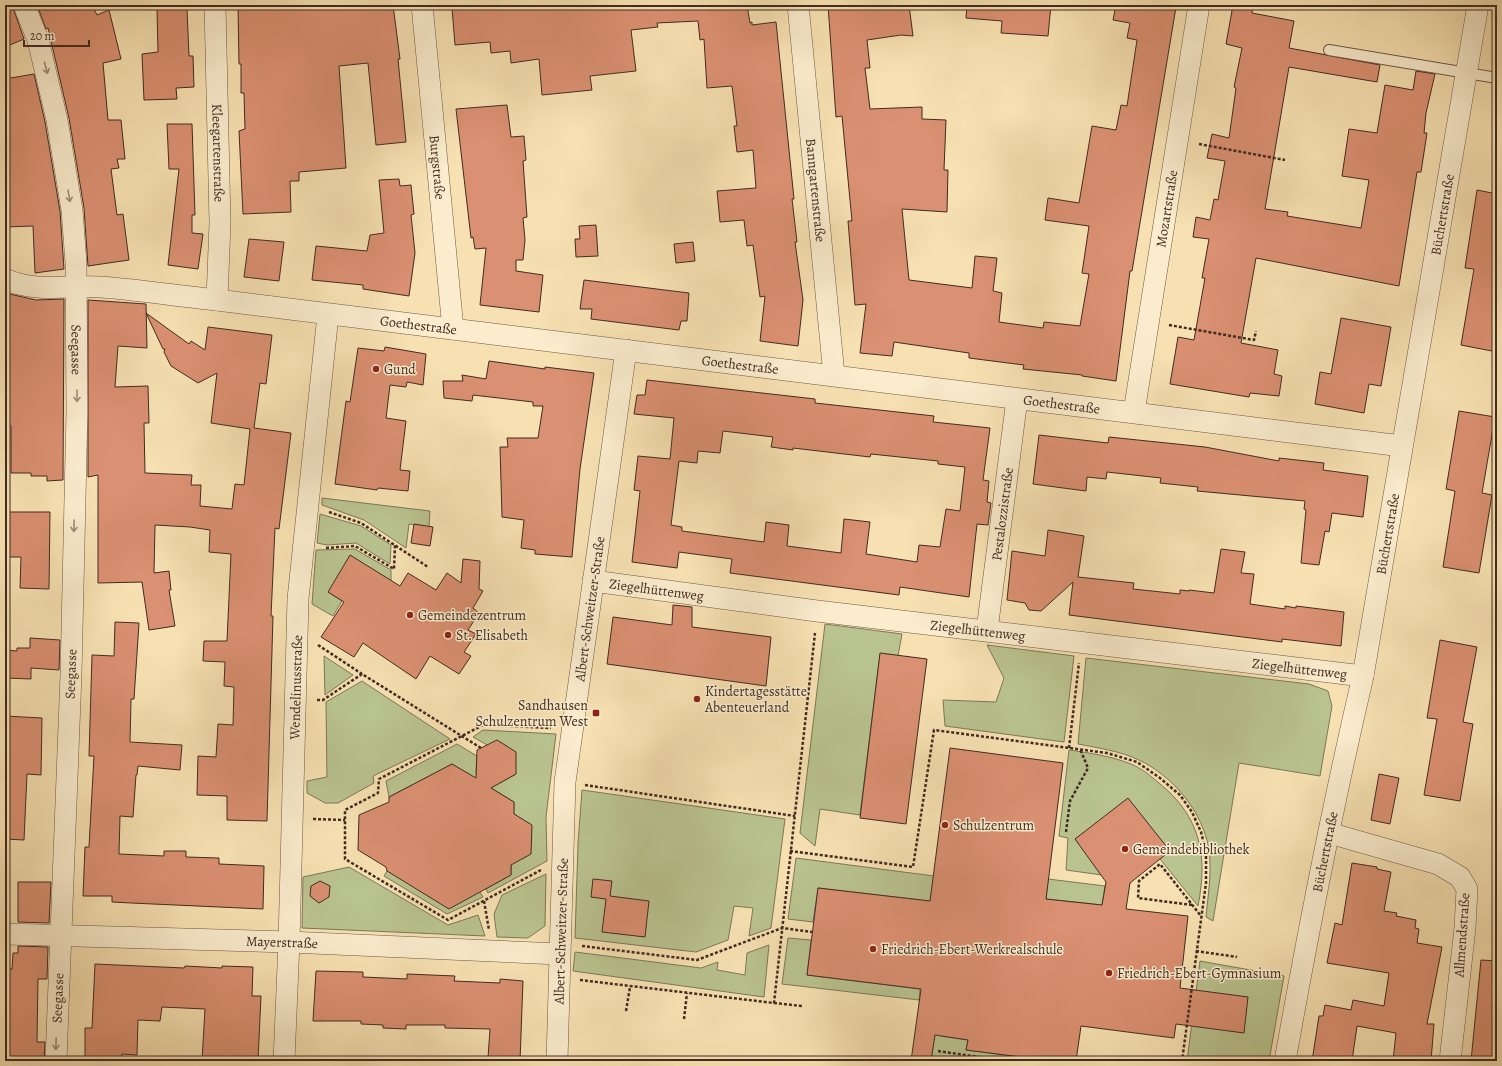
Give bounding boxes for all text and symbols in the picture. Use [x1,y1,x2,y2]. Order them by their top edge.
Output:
scale bar [24,22,89,48]
text: 20 m [30,28,54,44]
one-way arrow [42,62,50,75]
street label: Kleegartenstraße [208,103,229,202]
street label: Burgstraße [425,134,450,200]
street label: Banngartenstraße [802,137,831,243]
street label: Mozartstraße [1151,168,1182,249]
street label: Büchertstraße [1426,172,1458,257]
one-way arrow [66,189,74,202]
street label: Goethestraße [379,311,458,339]
street label: Seegasse [67,324,86,375]
street label: Goethestraße [701,350,780,379]
place label: Gund [384,360,416,379]
marker: Gund [371,364,381,374]
one-way arrow [73,389,81,402]
street label: Goethestraße [1022,390,1101,418]
street label: Pestalozzistraße [987,466,1018,562]
street label: Büchertstraße [1371,492,1404,576]
one-way arrow [70,519,78,532]
street label: Albert-Schweitzer-Straße [570,535,609,684]
street label: Ziegelhüttenweg [608,574,705,605]
place label: Gemeindezentrum [418,606,527,625]
marker: Gemeindezentrum [405,610,415,620]
street label: Ziegelhüttenweg [929,615,1026,645]
place label: St. Elisabeth [456,626,529,645]
marker: St. Elisabeth [443,630,453,640]
street label: Wendelinusstraße [285,635,307,741]
street label: Seegasse [61,648,81,700]
street label: Ziegelhüttenweg [1251,653,1348,684]
place label: Kindertagesstätte Abenteuerland [704,682,807,717]
marker: Kindertagesstätte Abenteuerland [692,694,702,704]
place label: Sandhausen Schulzentrum West [476,696,588,731]
marker: Sandhausen Schulzentrum West [591,708,601,718]
street label: Büchertstraße [1307,810,1342,894]
place label: Schulzentrum [953,816,1034,835]
marker: Schulzentrum [940,820,950,830]
place label: Gemeindebibliothek [1133,840,1250,859]
marker: Gemeindebibliothek [1120,844,1130,854]
street label: Albert-Schweitzer-Straße [549,858,572,1005]
street label: Allmendstraße [1450,892,1474,979]
street label: Mayerstraße [246,931,318,953]
place label: Friedrich-Ebert-Werkrealschule [881,940,1063,959]
marker: Friedrich-Ebert-Werkrealschule [868,944,878,954]
place label: Friedrich-Ebert-Gymnasium [1117,964,1282,983]
marker: Friedrich-Ebert-Gymnasium [1104,968,1114,978]
street label: Seegasse [48,972,68,1024]
one-way arrow [53,1037,60,1050]

